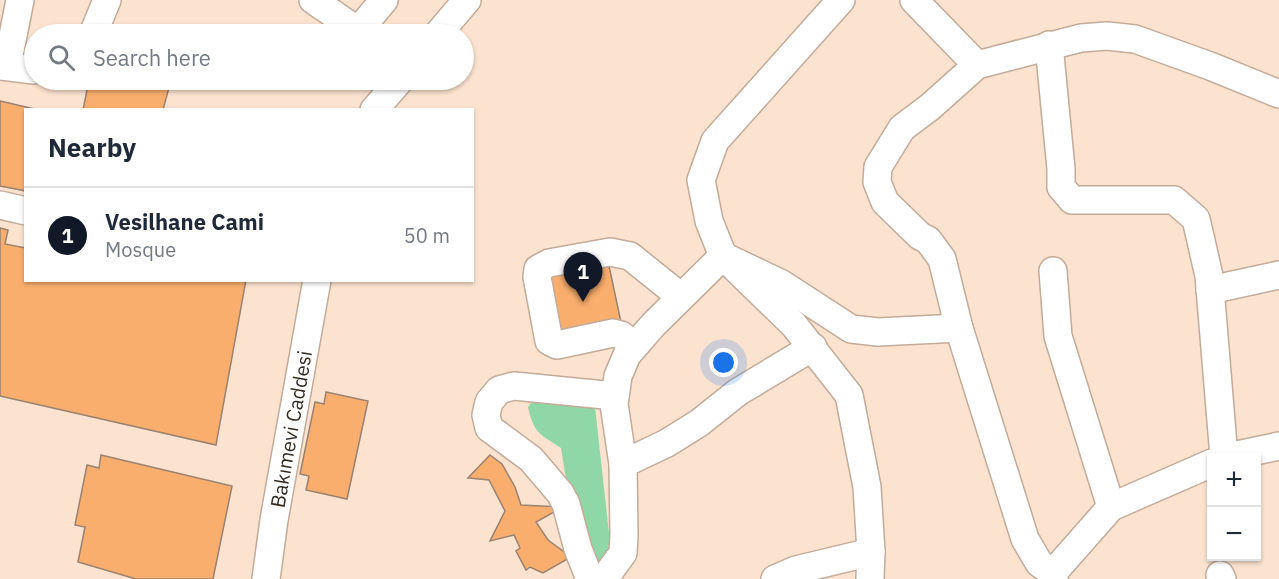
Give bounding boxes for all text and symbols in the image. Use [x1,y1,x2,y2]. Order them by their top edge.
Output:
search box [24,24,474,90]
icon: search [45,41,78,74]
text: Search here [93,43,211,72]
text: Nearby [48,130,136,164]
text: Vesilhane Cami [105,207,264,236]
text: 1 [62,222,74,249]
text: 50 m [404,222,450,249]
text: Mosque [105,236,176,263]
pin: 1 [564,252,602,302]
street label: Bakımevi Caddesi [263,348,318,510]
your location [709,348,738,377]
map controls [1207,453,1261,561]
button: + [1207,453,1261,507]
button: − [1207,507,1261,561]

